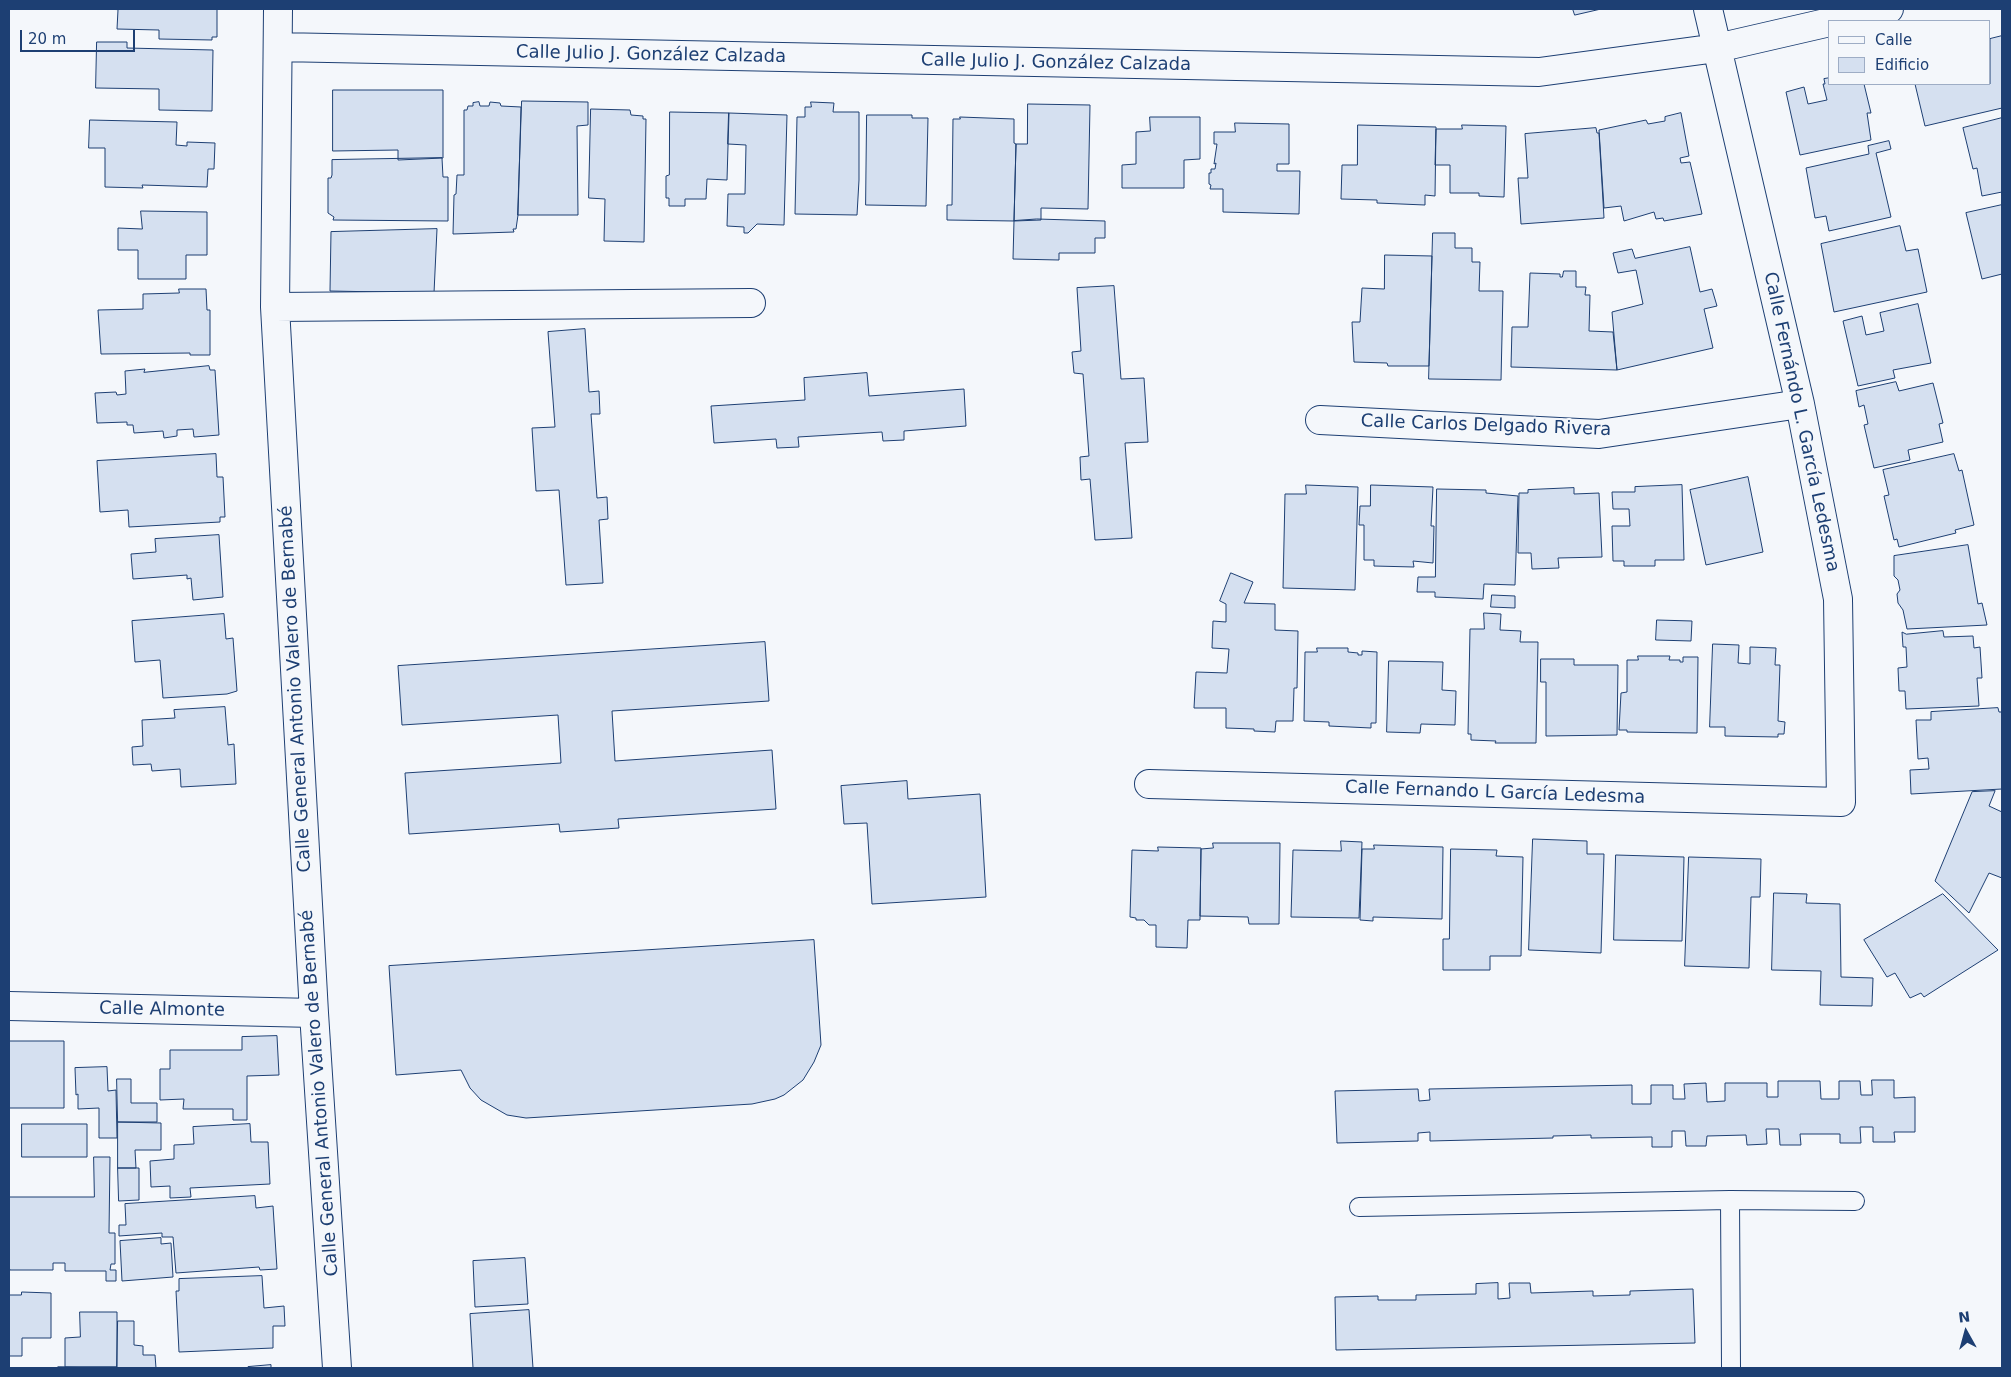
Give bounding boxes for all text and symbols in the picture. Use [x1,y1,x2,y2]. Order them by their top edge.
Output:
scale bar [22,20,138,52]
legend [1828,20,1991,85]
text: 20 m [28,30,66,48]
text: Calle [1875,31,1912,49]
street label: Calle Julio J. González Calzada [516,42,786,68]
street label: Calle Julio J. González Calzada [921,50,1191,76]
text: Edificio [1875,56,1929,74]
street label: Calle Fernándo L. García Ledesma [1759,270,1843,574]
street label: Calle Carlos Delgado Rivera [1360,411,1612,441]
street label: Calle General Antonio Valero de Bernabé [276,505,316,873]
street label: Calle Fernando L García Ledesma [1344,777,1646,809]
street label: Calle General Antonio Valero de Bernabé [296,909,344,1277]
street label: Calle Almonte [99,998,225,1022]
north arrow [1941,1307,1991,1357]
text: N [1957,1308,1971,1326]

